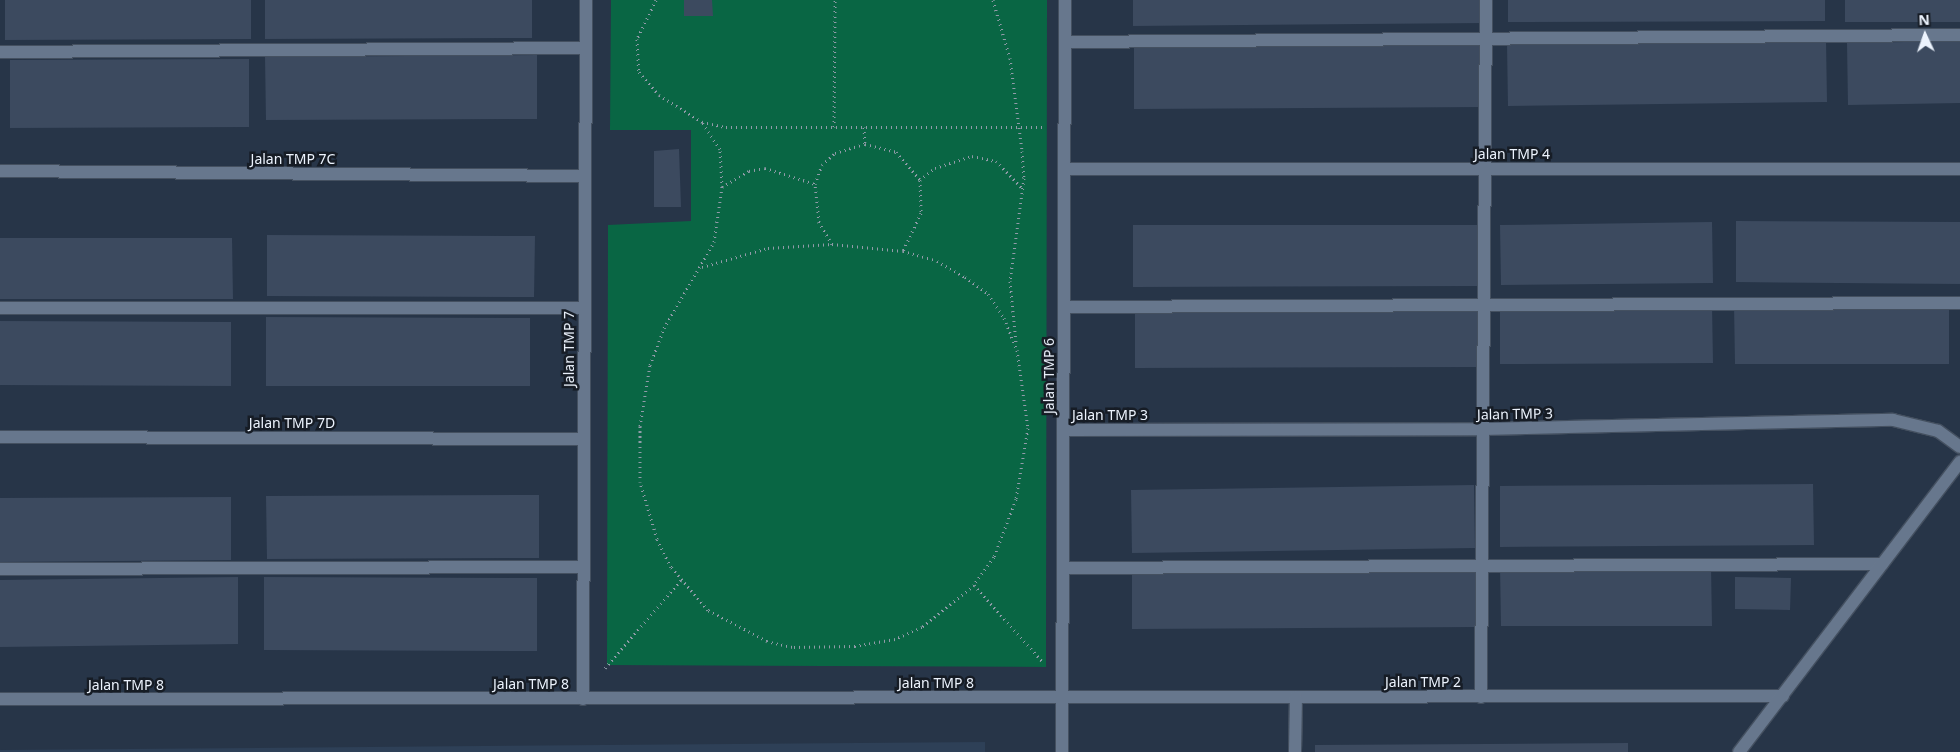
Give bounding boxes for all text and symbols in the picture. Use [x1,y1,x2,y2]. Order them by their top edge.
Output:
north arrow [1900,10,1950,60]
text: N [1918,10,1930,29]
street label: Jalan TMP 4 [1474,146,1550,162]
street label: Jalan TMP 7C [251,151,335,167]
street label: Jalan TMP 7 [561,311,577,387]
street label: Jalan TMP 6 [1041,338,1057,414]
street label: Jalan TMP 3 [1477,405,1553,423]
street label: Jalan TMP 3 [1072,407,1148,423]
street label: Jalan TMP 7D [249,415,335,431]
street label: Jalan TMP 2 [1385,674,1461,690]
street label: Jalan TMP 8 [898,675,974,691]
street label: Jalan TMP 8 [493,676,569,692]
street label: Jalan TMP 8 [88,677,164,693]

